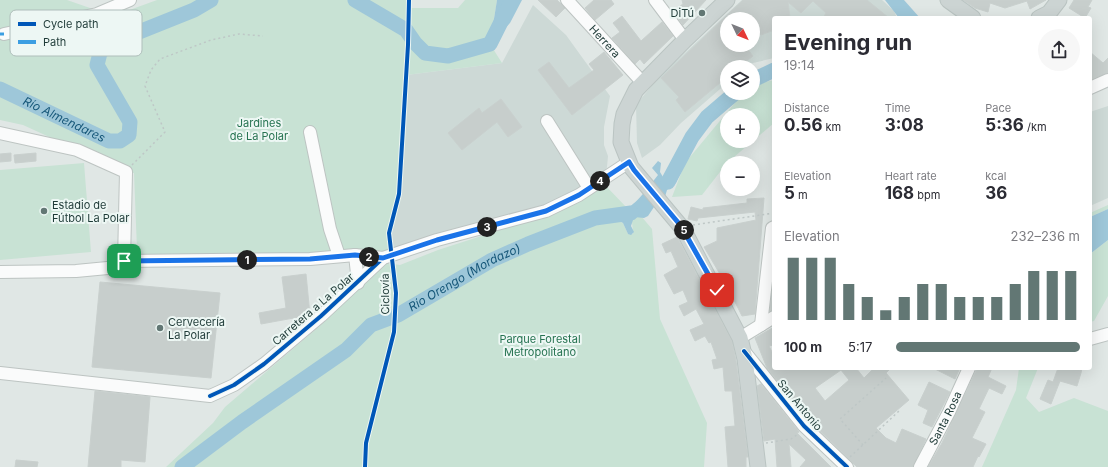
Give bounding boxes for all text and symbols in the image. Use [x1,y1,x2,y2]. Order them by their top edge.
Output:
place label: DiTú [671,6,694,20]
marker: DiTú [697,8,707,18]
legend [10,10,142,56]
north arrow [720,12,760,52]
map controls [720,12,760,196]
text: Cycle path [43,17,99,31]
street label: Herrera [586,22,623,61]
text: Evening run [784,29,912,55]
button: share [1038,29,1080,71]
text: Path [43,35,66,49]
text: 19:14 [784,57,815,73]
button: layers [720,60,760,100]
water label: Río Almendares [21,93,108,145]
text: Distance [784,101,829,115]
text: Time [885,101,910,115]
text: Pace [985,101,1011,115]
button: + [720,108,760,148]
text: 0.56 [784,115,822,135]
text: 3:08 [885,115,924,135]
text: 5:36 [985,115,1024,135]
park label: Jardines de La Polar [230,116,288,143]
text: km [822,120,841,134]
text: /km [1024,120,1047,134]
button: − [720,156,760,196]
text: Elevation [784,169,831,183]
text: Heart rate [885,169,937,183]
text: kcal [985,169,1006,183]
pin: 4 [590,171,610,191]
text: 4 [596,174,604,188]
text: 5 [784,183,795,203]
text: 168 [885,183,914,203]
text: 36 [985,183,1007,203]
text: m [795,188,808,202]
text: bpm [914,188,940,202]
place label: Estadio de Fútbol La Polar [52,198,129,225]
marker: Estadio de Fútbol La Polar [39,206,49,216]
pin: 3 [477,217,497,237]
text: 3 [483,220,491,234]
pin: 5 [674,220,694,240]
text: 5 [680,223,688,237]
text: Elevation [784,228,840,244]
text: 232–236 m [1011,228,1080,244]
water label: Río Orengo (Mordazo) [405,240,523,314]
pin [107,244,141,278]
pin: 2 [359,247,379,267]
icon: arrive [113,250,135,272]
pin: 1 [237,250,257,270]
text: 2 [366,250,372,264]
text: 1 [245,253,249,267]
street label: Carretera a La Polar [269,270,357,348]
street label: Ciclovía [378,273,392,315]
pin [700,273,734,307]
icon: check [706,279,728,301]
place label: Cervecería La Polar [168,315,225,342]
marker: Cervecería La Polar [155,323,165,333]
park label: Parque Forestal Metropolitano [499,332,581,359]
text: 100 m [784,339,822,355]
text: 5:17 [848,339,872,355]
street label: San Antonio [774,376,826,434]
street label: Santa Rosa [926,389,964,447]

